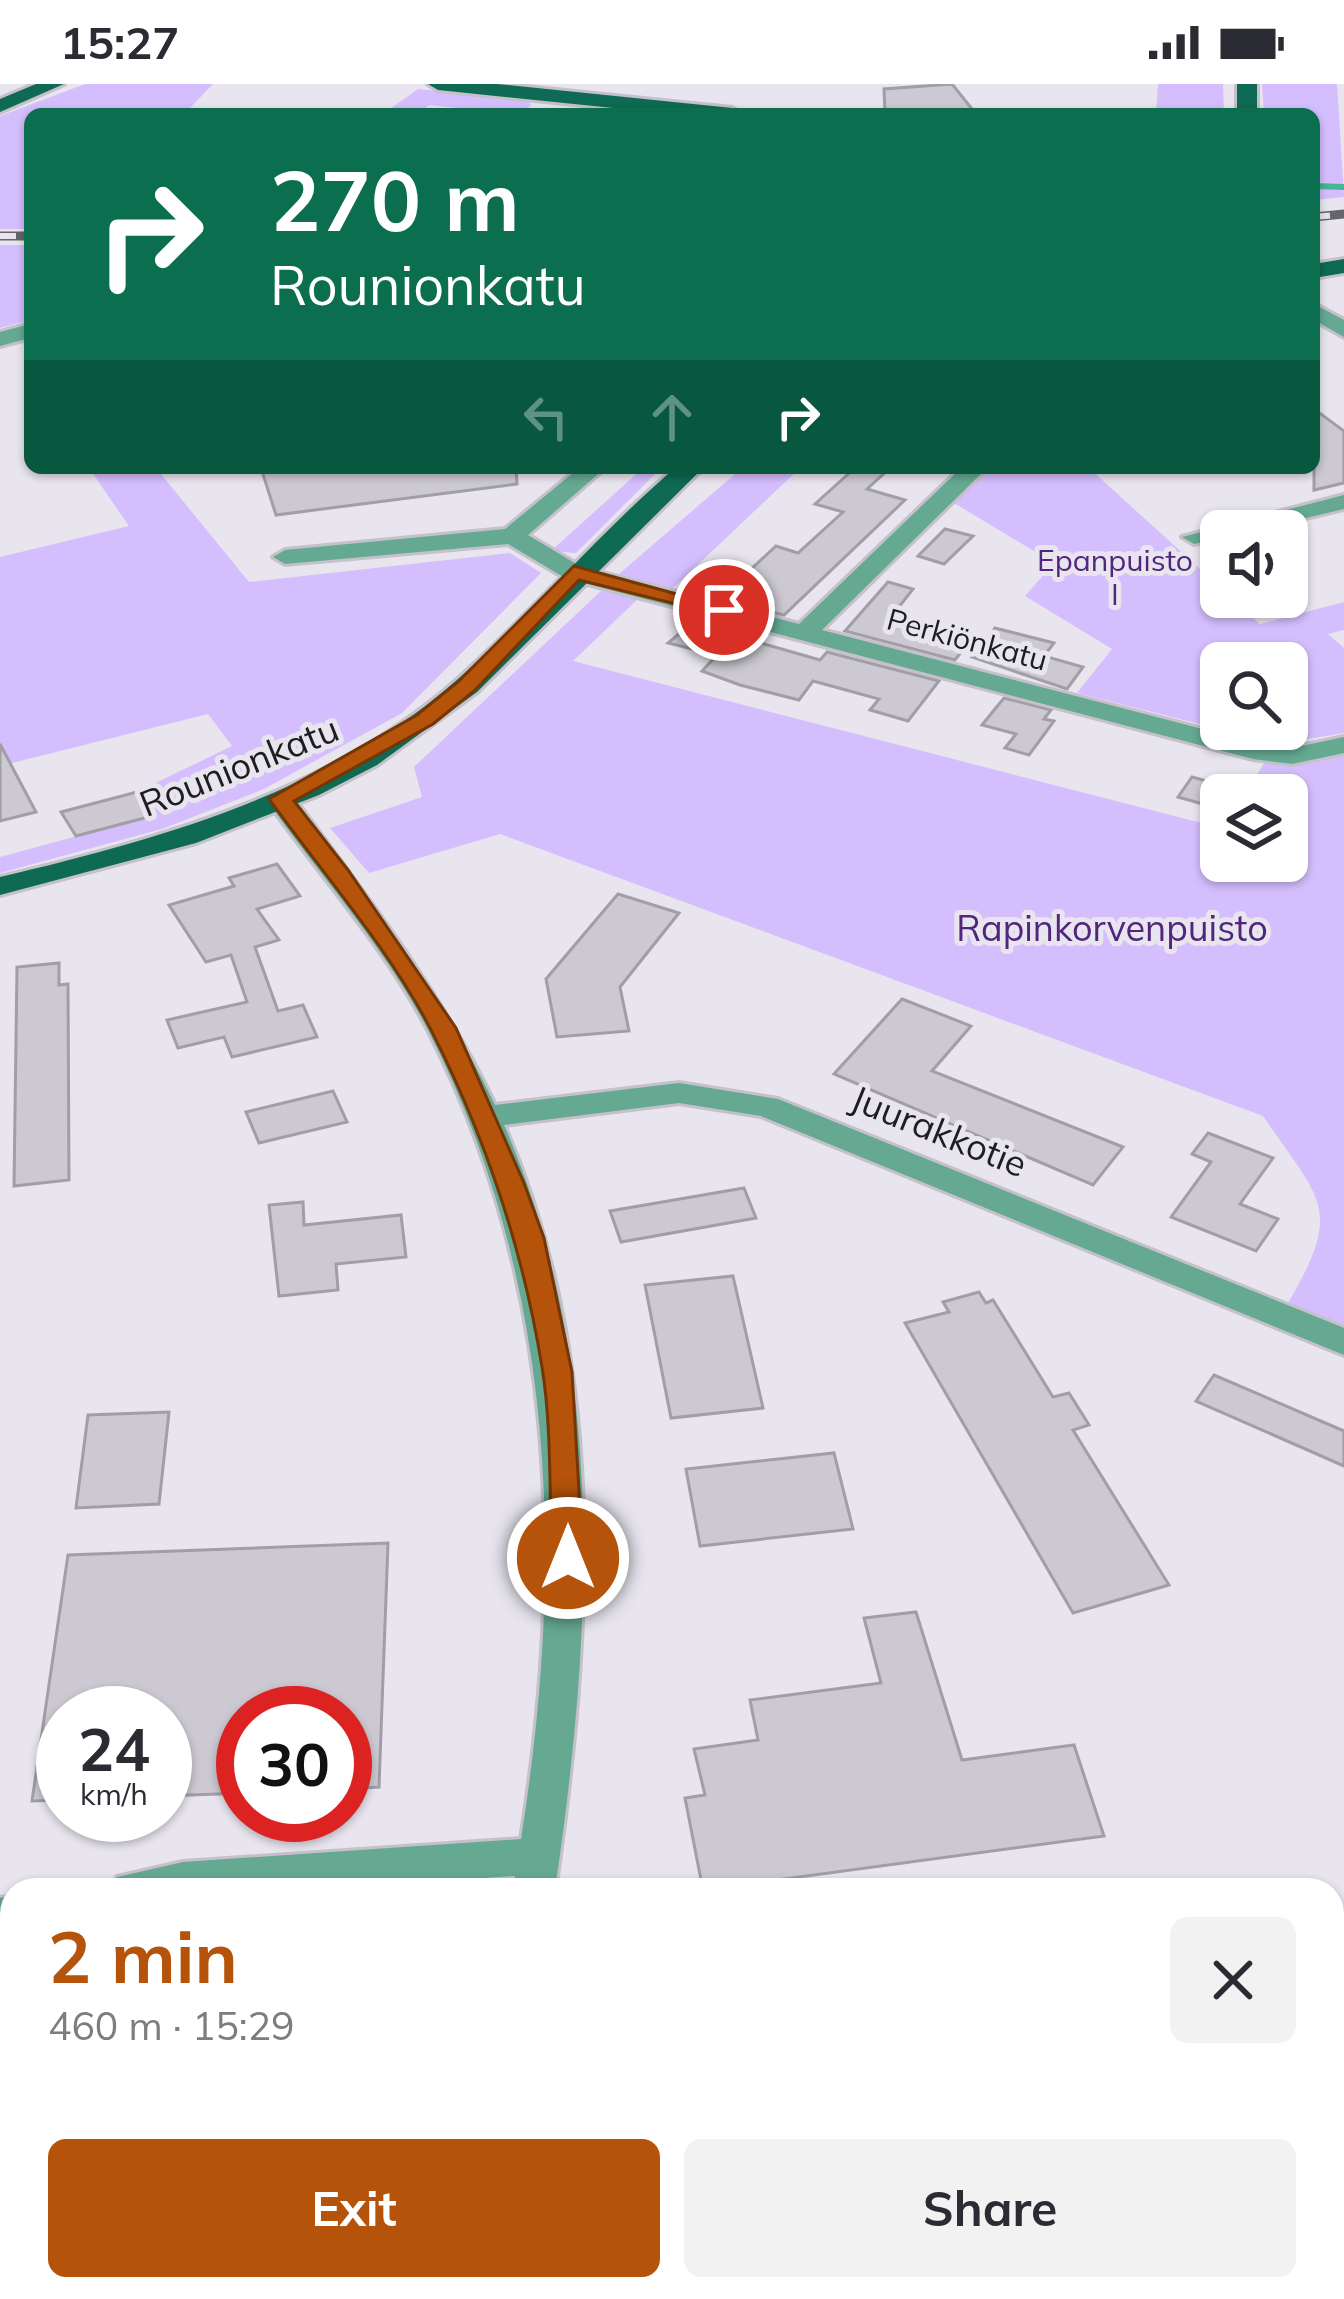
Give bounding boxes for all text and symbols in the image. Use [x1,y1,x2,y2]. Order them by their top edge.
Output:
text: 15:27 [60,14,179,70]
text: 270 m [270,147,520,252]
icon: right [72,156,228,312]
text: Rounionkatu [270,251,586,319]
icon: left [513,384,579,450]
icon: ahead [639,384,705,450]
icon: right [765,384,831,450]
map controls [1200,510,1308,882]
button: sound [1200,510,1308,618]
park label: Epanpuisto I [1037,541,1193,613]
pin [673,559,775,661]
icon: arrive [691,577,757,643]
street label: Perkiönkatu [883,599,1052,679]
button: search [1200,642,1308,750]
street label: Rounionkatu [133,705,345,826]
button: layers [1200,774,1308,882]
park label: Rapinkorvenpuisto [956,905,1268,950]
street label: Juurakkotie [845,1075,1034,1186]
position arrow [505,1495,631,1621]
speed limit sign: 30 [216,1686,372,1842]
text: 24 [78,1711,150,1786]
text: km/h [80,1775,148,1813]
text: 2 min [48,1911,238,2001]
button: close [1170,1917,1296,2043]
text: 460 m · 15:29 [48,2001,294,2050]
button: Exit [48,2139,660,2277]
button: Share [684,2139,1296,2277]

